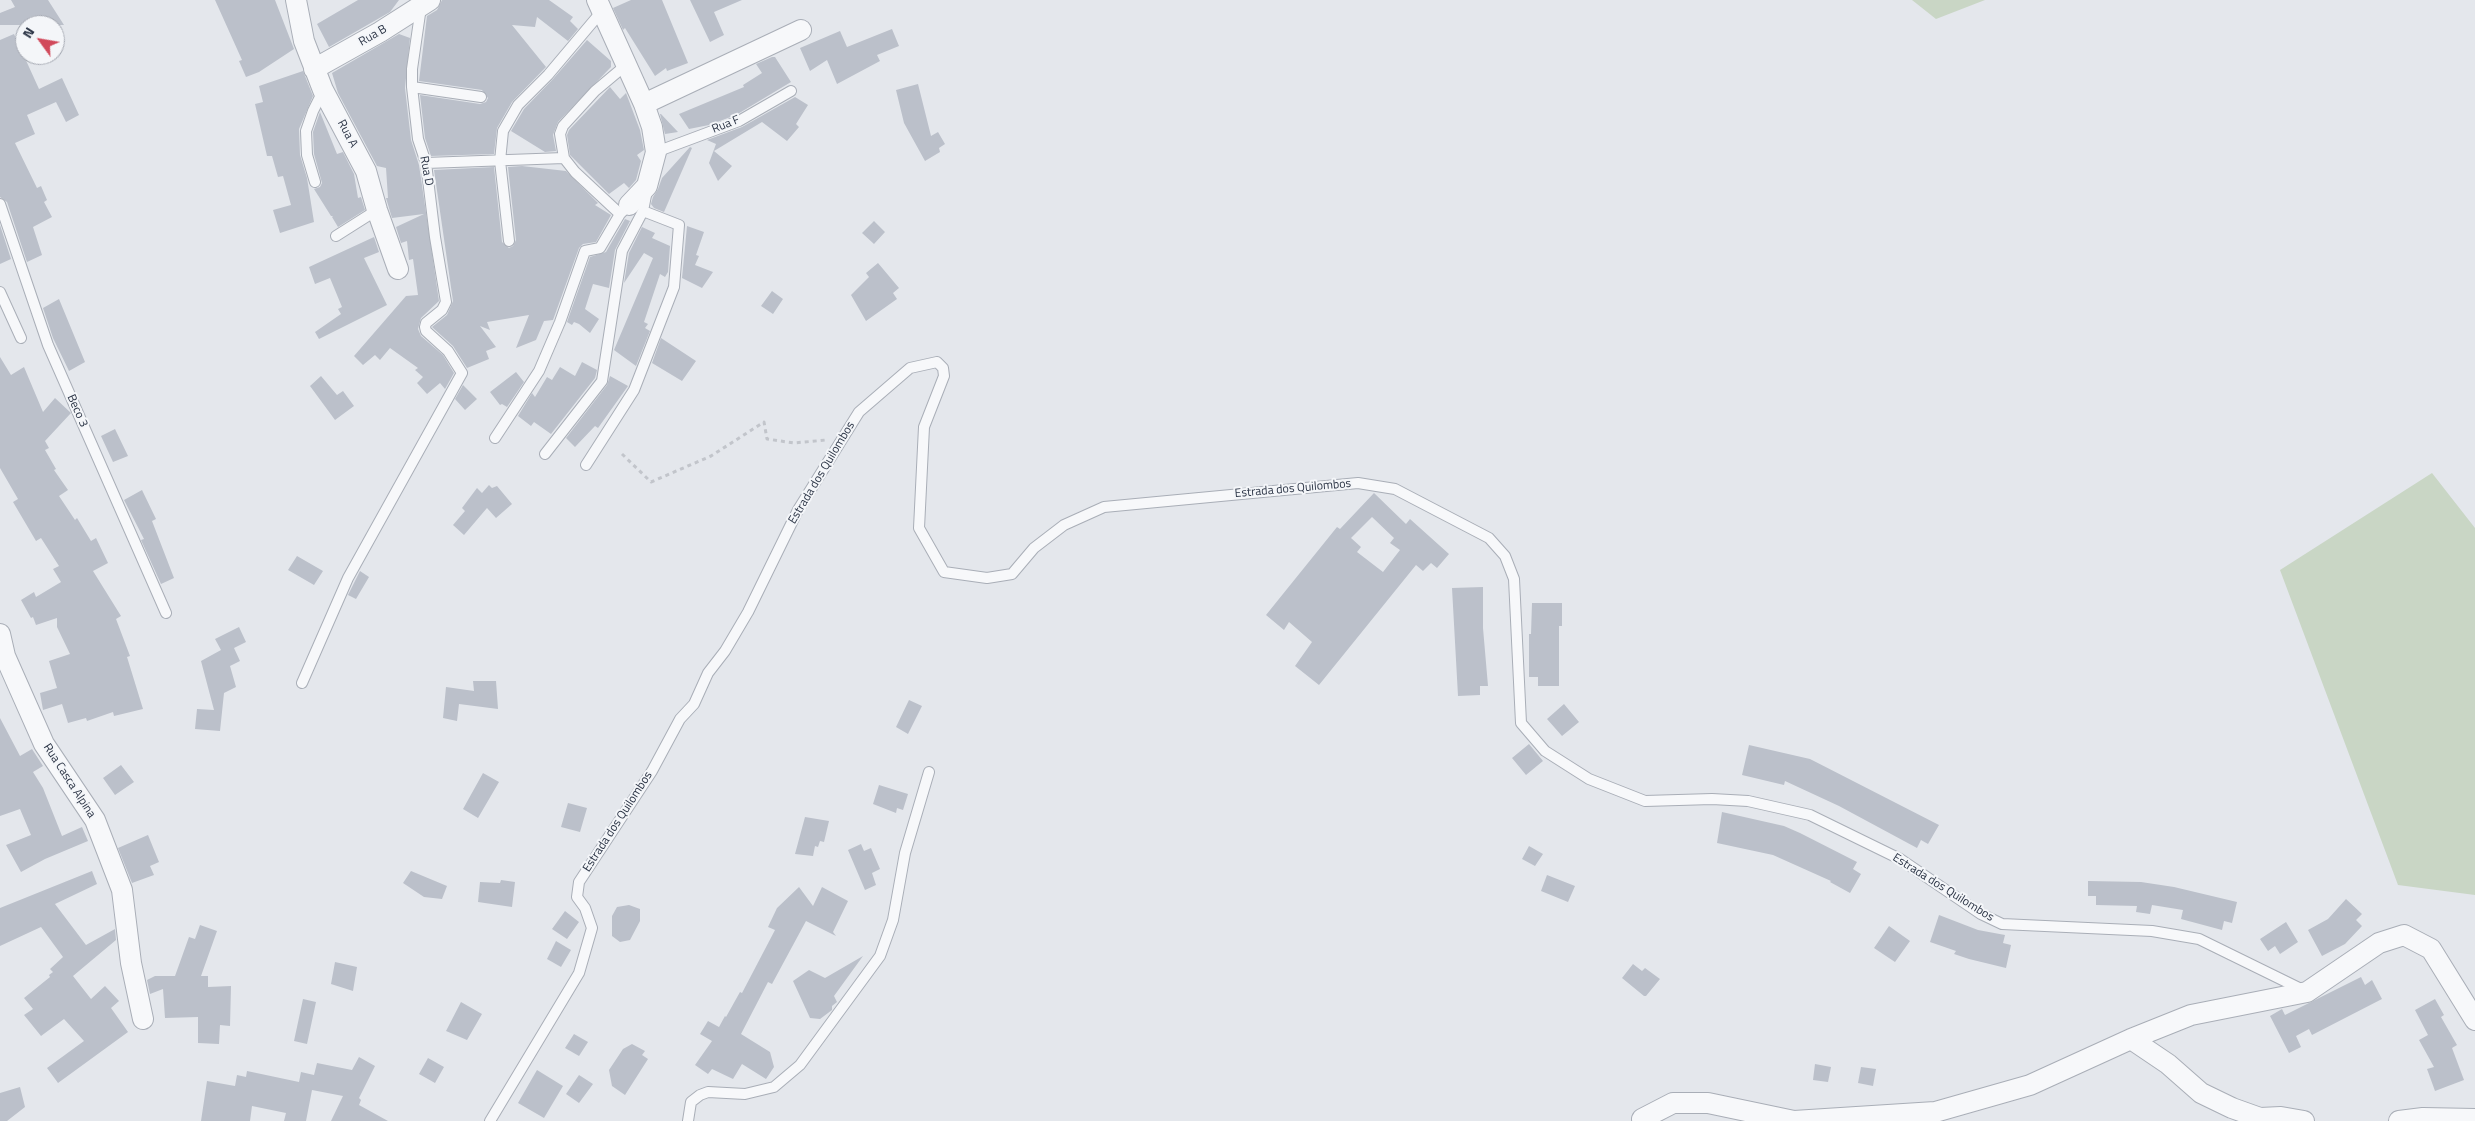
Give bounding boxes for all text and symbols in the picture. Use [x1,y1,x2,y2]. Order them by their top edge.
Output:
north arrow [15,15,65,65]
street label: Rua B [357,22,389,50]
text: N [16,23,39,42]
street label: Rua F [710,113,742,137]
street label: Rua A [334,118,360,150]
street label: Rua D [416,155,436,187]
street label: Beco 3 [63,392,91,430]
street label: Estrada dos Quilombos [786,419,858,527]
street label: Estrada dos Quilombos [1234,477,1352,501]
street label: Rua Casca Alpina [40,741,98,821]
street label: Estrada dos Quilombos [580,769,656,875]
street label: Estrada dos Quilombos [1890,851,1996,925]

